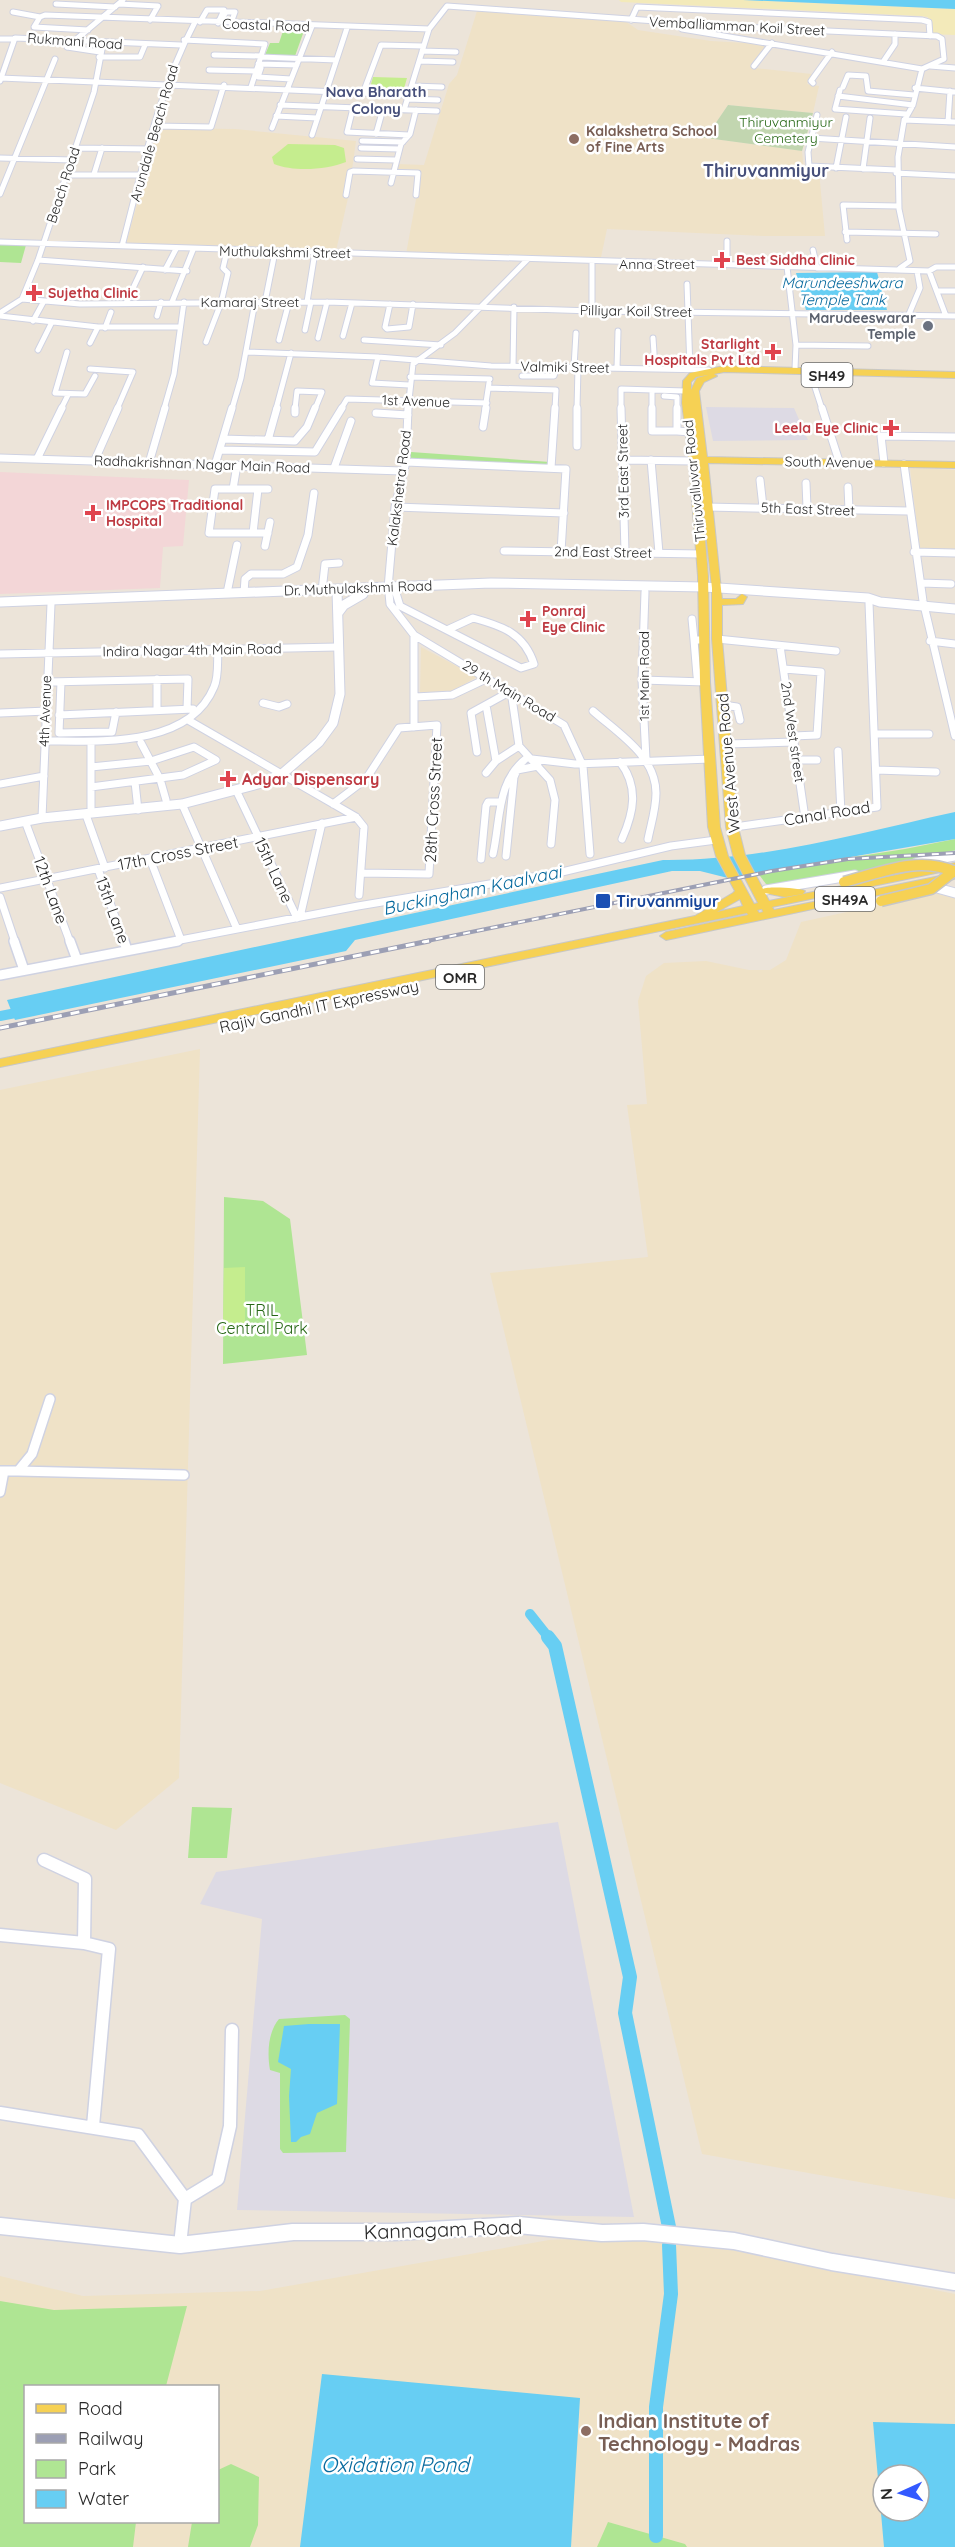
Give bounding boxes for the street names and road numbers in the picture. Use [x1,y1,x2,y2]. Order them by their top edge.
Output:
street label: Vemballiamman Koil Street [648,12,826,40]
street label: Coastal Road [222,14,310,36]
street label: Rukmani Road [27,29,123,53]
street label: Arundale Beach Road [126,62,182,204]
street label: Beach Road [42,145,84,225]
street label: Muthulakshmi Street [219,242,351,262]
street label: Anna Street [619,255,695,273]
street label: Kamaraj Street [201,293,300,311]
street label: Pilliyar Koil Street [580,301,693,321]
street label: Valmiki Street [520,357,610,377]
road number: SH49 [802,363,852,387]
street label: 1st Avenue [382,391,450,411]
street label: Thiruvalluvar Road [679,419,709,543]
street label: 3rd East Street [613,423,633,518]
street label: Kalakshetra Road [383,429,415,547]
street label: Radhakrishnan Nagar Main Road [94,451,310,477]
street label: South Avenue [784,452,874,472]
street label: 5th East Street [761,498,856,520]
street label: 2nd East Street [554,542,652,562]
street label: Dr. Muthulakshmi Road [283,576,433,600]
street label: 1st Main Road [635,631,653,721]
street label: Indira Nagar 4th Main Road [102,639,282,661]
street label: 29 th Main Road [459,656,559,726]
street label: 4th Avenue [35,675,55,747]
street label: 2nd West street [777,680,809,784]
street label: West Avenue Road [712,692,744,834]
street label: 28th Cross Street [420,737,446,863]
street label: Canal Road [783,796,871,830]
street label: 17th Cross Street [116,832,240,874]
street label: 15th Lane [250,834,298,906]
street label: 12th Lane [30,854,72,926]
street label: 13th Lane [92,874,134,946]
road number: SH49A [815,887,875,911]
road number: OMR [436,965,484,989]
street label: Rajiv Gandhi IT Expressway [218,975,420,1037]
street label: Kannagam Road [363,2214,523,2244]

